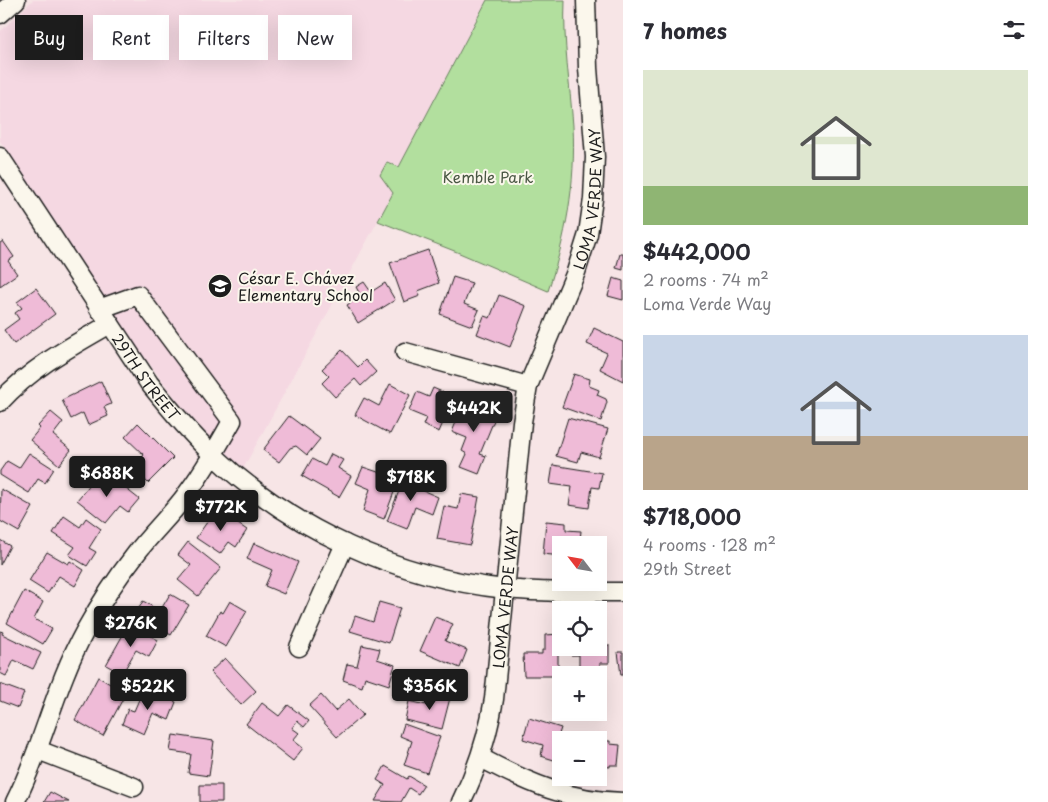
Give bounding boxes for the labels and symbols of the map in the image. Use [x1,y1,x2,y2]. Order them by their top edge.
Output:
street label: LOMA VERDE WAY [566,127,607,272]
park label: Kemble Park [443,165,533,188]
place label: César E. Chávez Elementary School [238,266,373,306]
school or university icon: César E. Chávez Elementary School [207,273,233,299]
street label: 29TH STREET [107,328,187,426]
pin: $442K [439,390,509,433]
pin: $688K [72,456,142,498]
pin: $718K [376,460,446,502]
pin: $772K [186,490,256,532]
street label: LOMA VERDE WAY [486,525,523,669]
north arrow [552,536,608,591]
pin: $276K [96,606,166,648]
pin: $522K [113,668,183,711]
pin: $356K [395,668,465,711]

